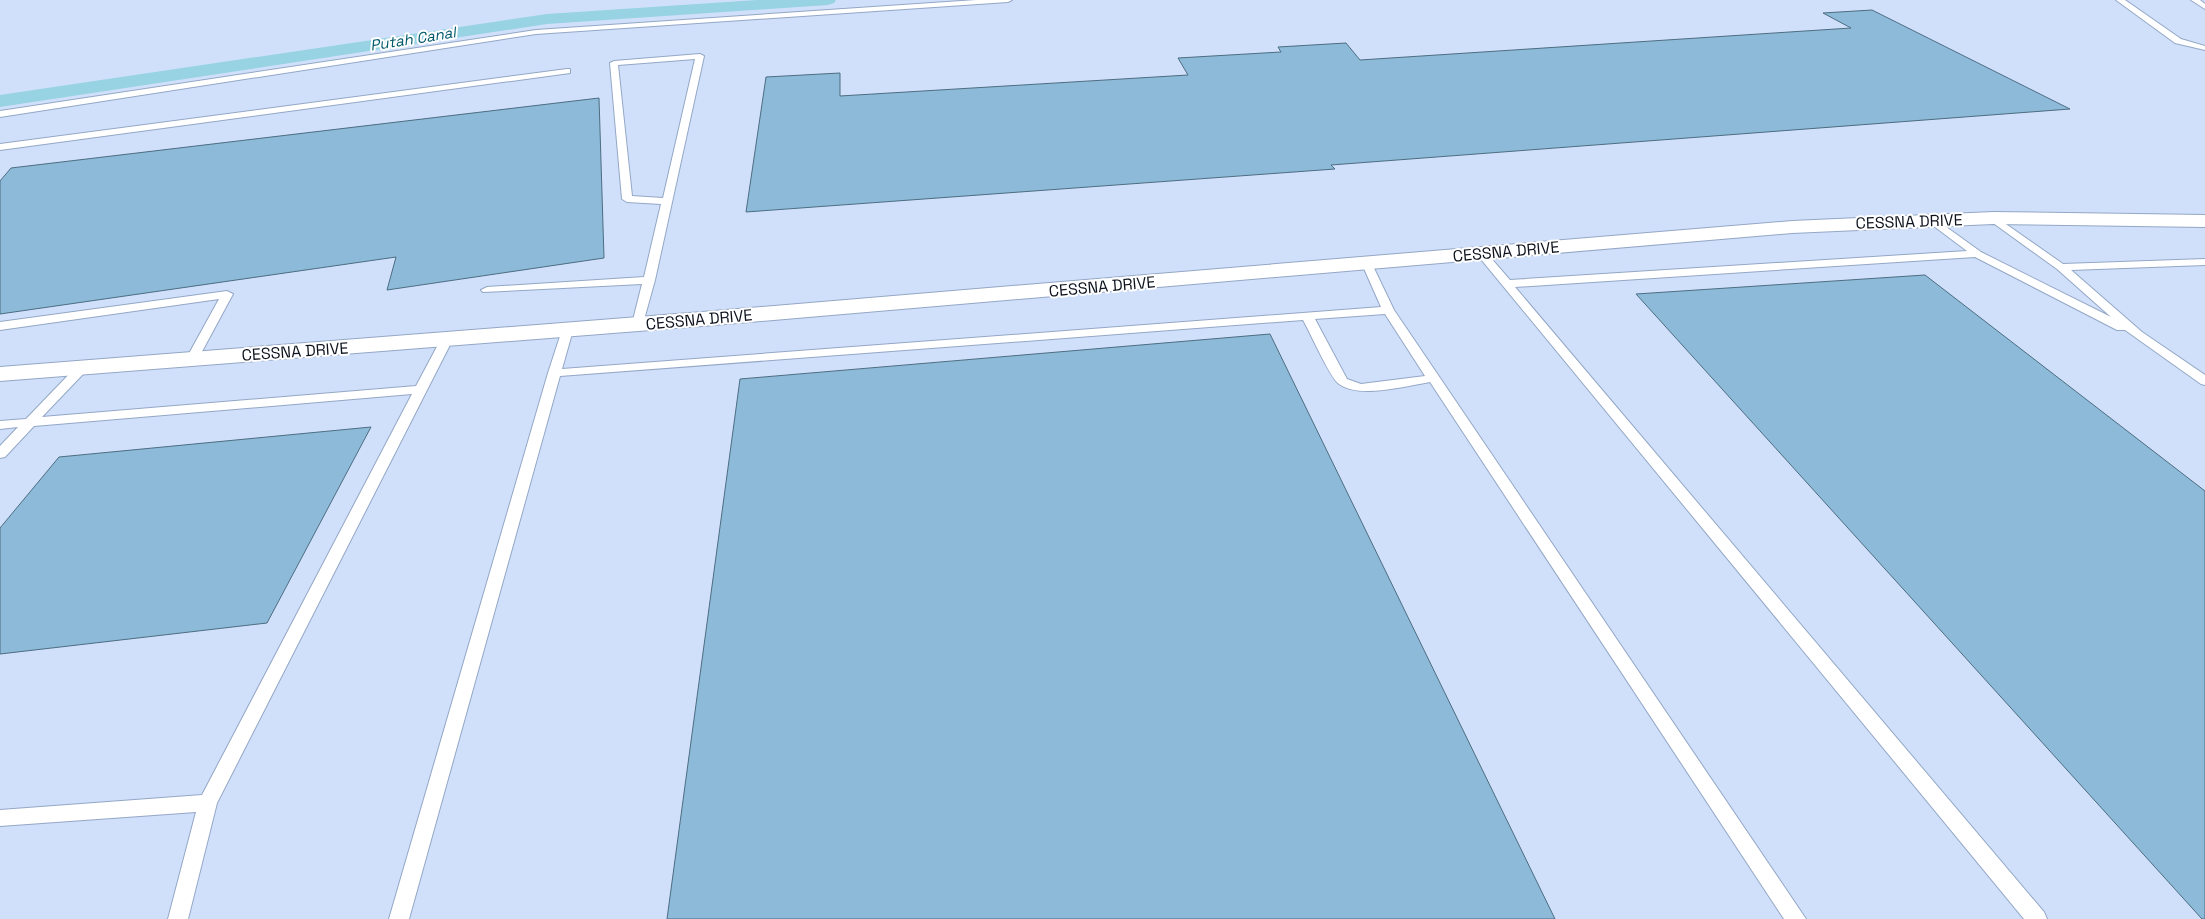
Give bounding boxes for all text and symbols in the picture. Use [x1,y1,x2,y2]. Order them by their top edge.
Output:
water label: Putah Canal [369,22,459,55]
street label: CESSNA DRIVE [1855,209,1963,234]
street label: CESSNA DRIVE [1452,236,1560,267]
street label: CESSNA DRIVE [1048,271,1156,302]
street label: CESSNA DRIVE [645,304,753,335]
street label: CESSNA DRIVE [241,337,349,366]

